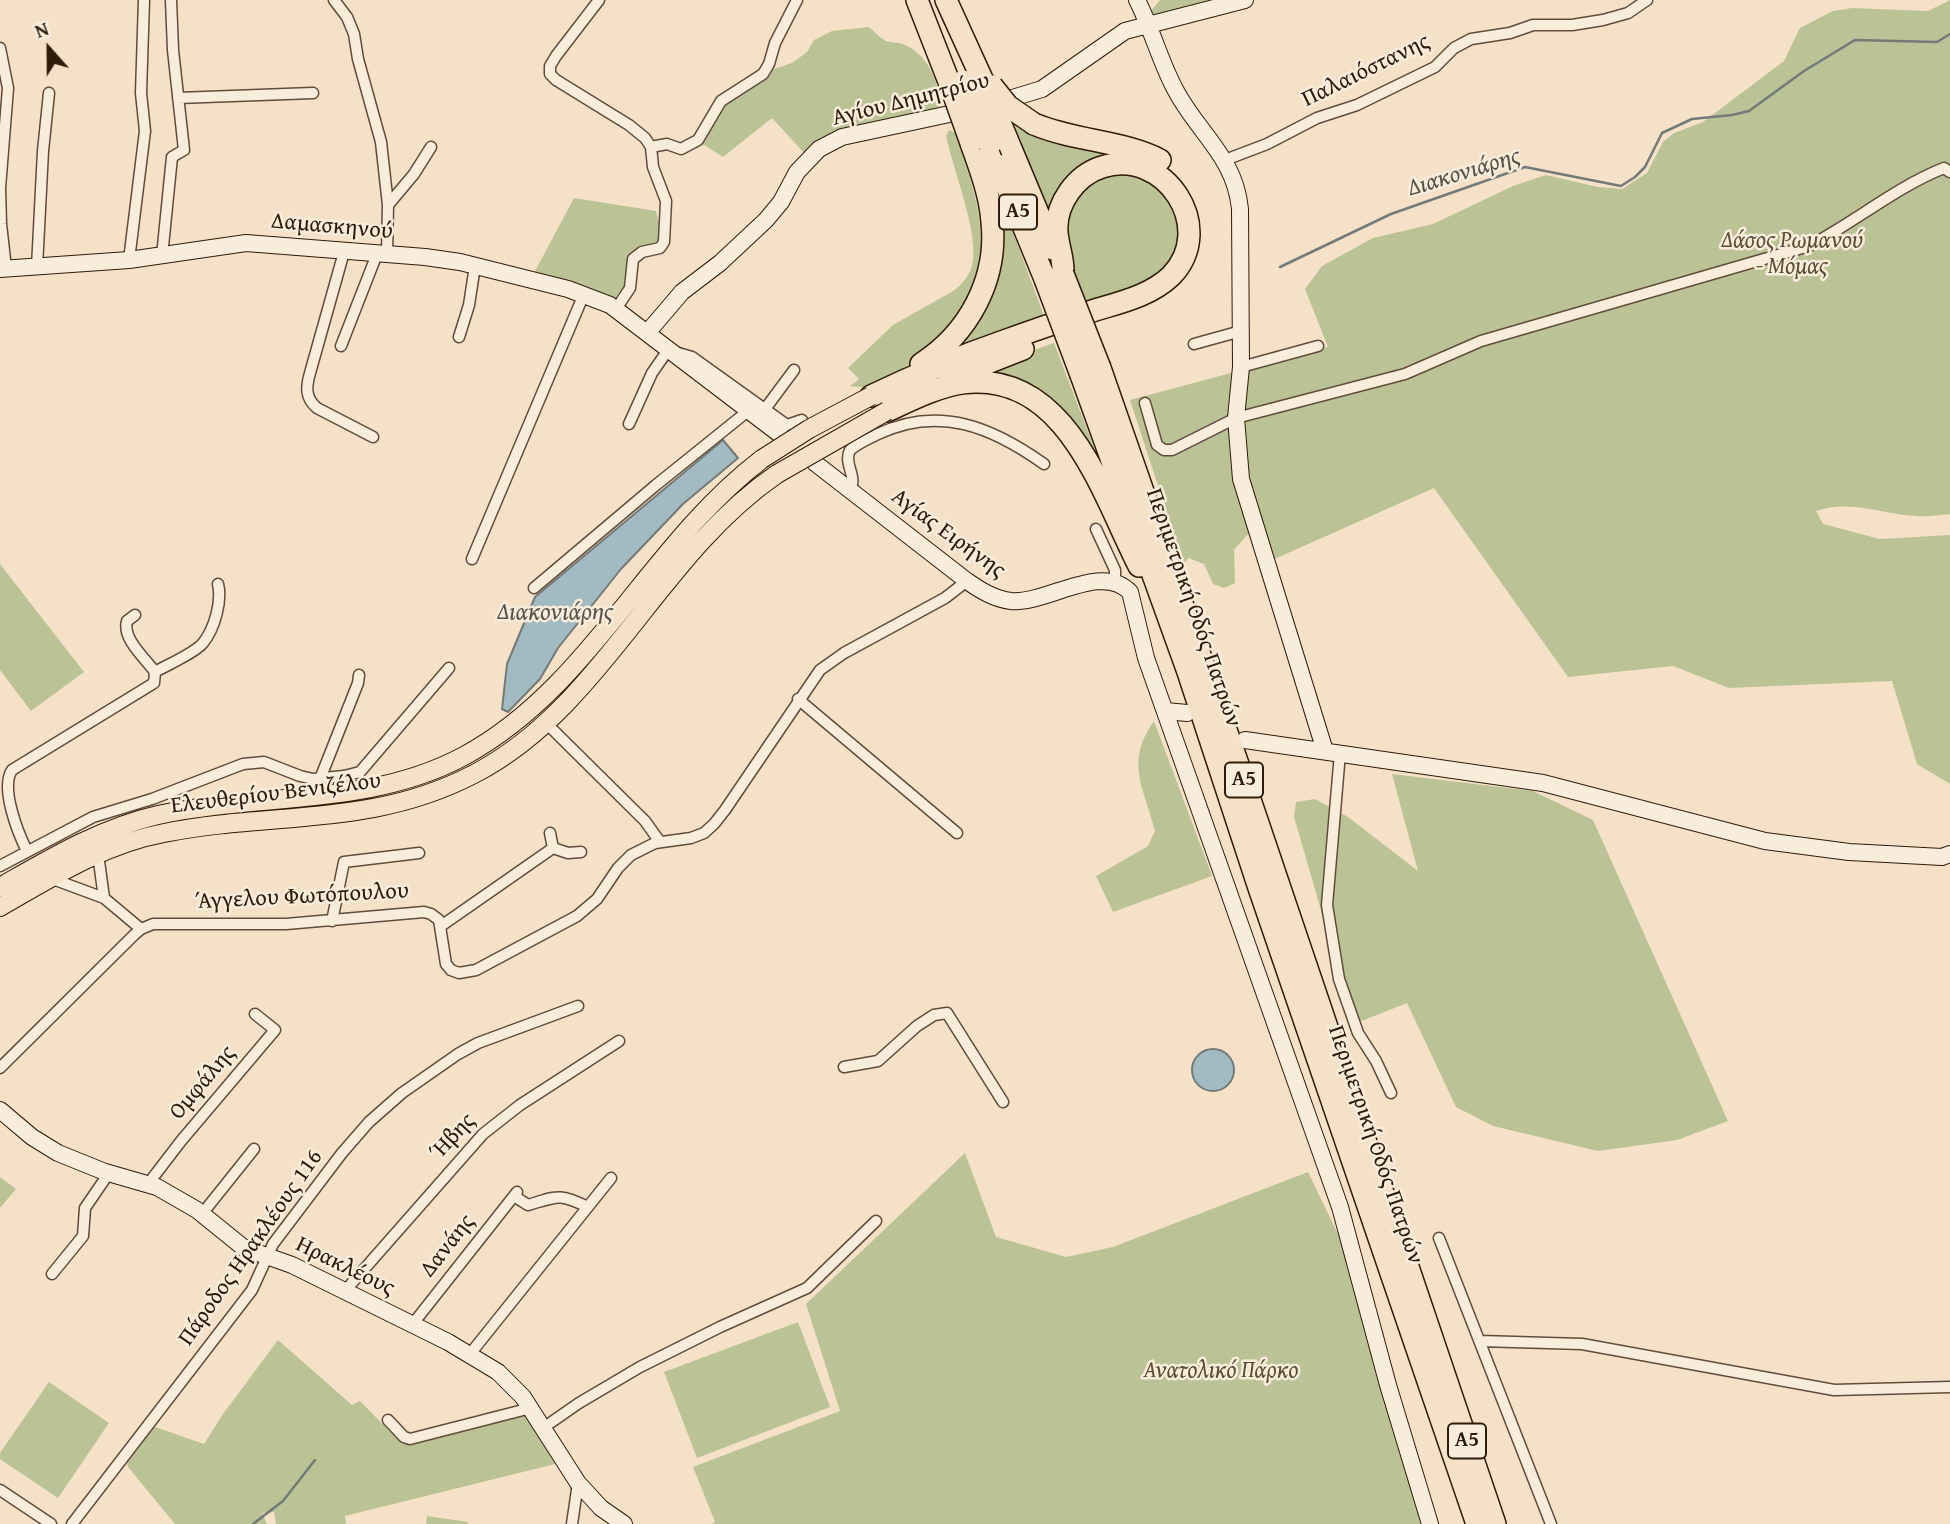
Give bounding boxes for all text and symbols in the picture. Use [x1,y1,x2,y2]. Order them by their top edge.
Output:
north arrow [14,14,84,84]
text: N [31,14,52,45]
street label: Παλαιόστανης [1298,28,1434,114]
street label: Αγίου Δημητρίου [829,67,993,133]
water label: Διακονιάρης [1404,142,1524,204]
road number: Α5 [999,194,1037,230]
street label: Δαμασκηνού [270,208,394,246]
park label: Δάσος Ρωμανού - Μόμας [1721,227,1863,281]
street label: Αγίας Ειρήνης [885,483,1011,585]
street label: Περιμετρική Οδός Πατρών [1139,485,1247,731]
water label: Διακονιάρης [497,599,613,627]
road number: Α5 [1225,762,1263,798]
street label: Ελευθερίου Βενιζέλου [169,767,383,821]
street label: Άγγελου Φωτόπουλου [194,878,410,916]
street label: Περιμετρική Οδός Πατρών [1321,1022,1429,1268]
street label: Ομφάλης [164,1040,242,1126]
street label: Ήβης [424,1108,482,1166]
street label: Πάροδος Ηρακλέους 116 [173,1145,329,1351]
street label: Δανάης [415,1209,481,1283]
street label: Ηρακλέους [291,1231,399,1303]
park label: Ανατολικό Πάρκο [1143,1357,1299,1385]
road number: Α5 [1448,1424,1486,1458]

